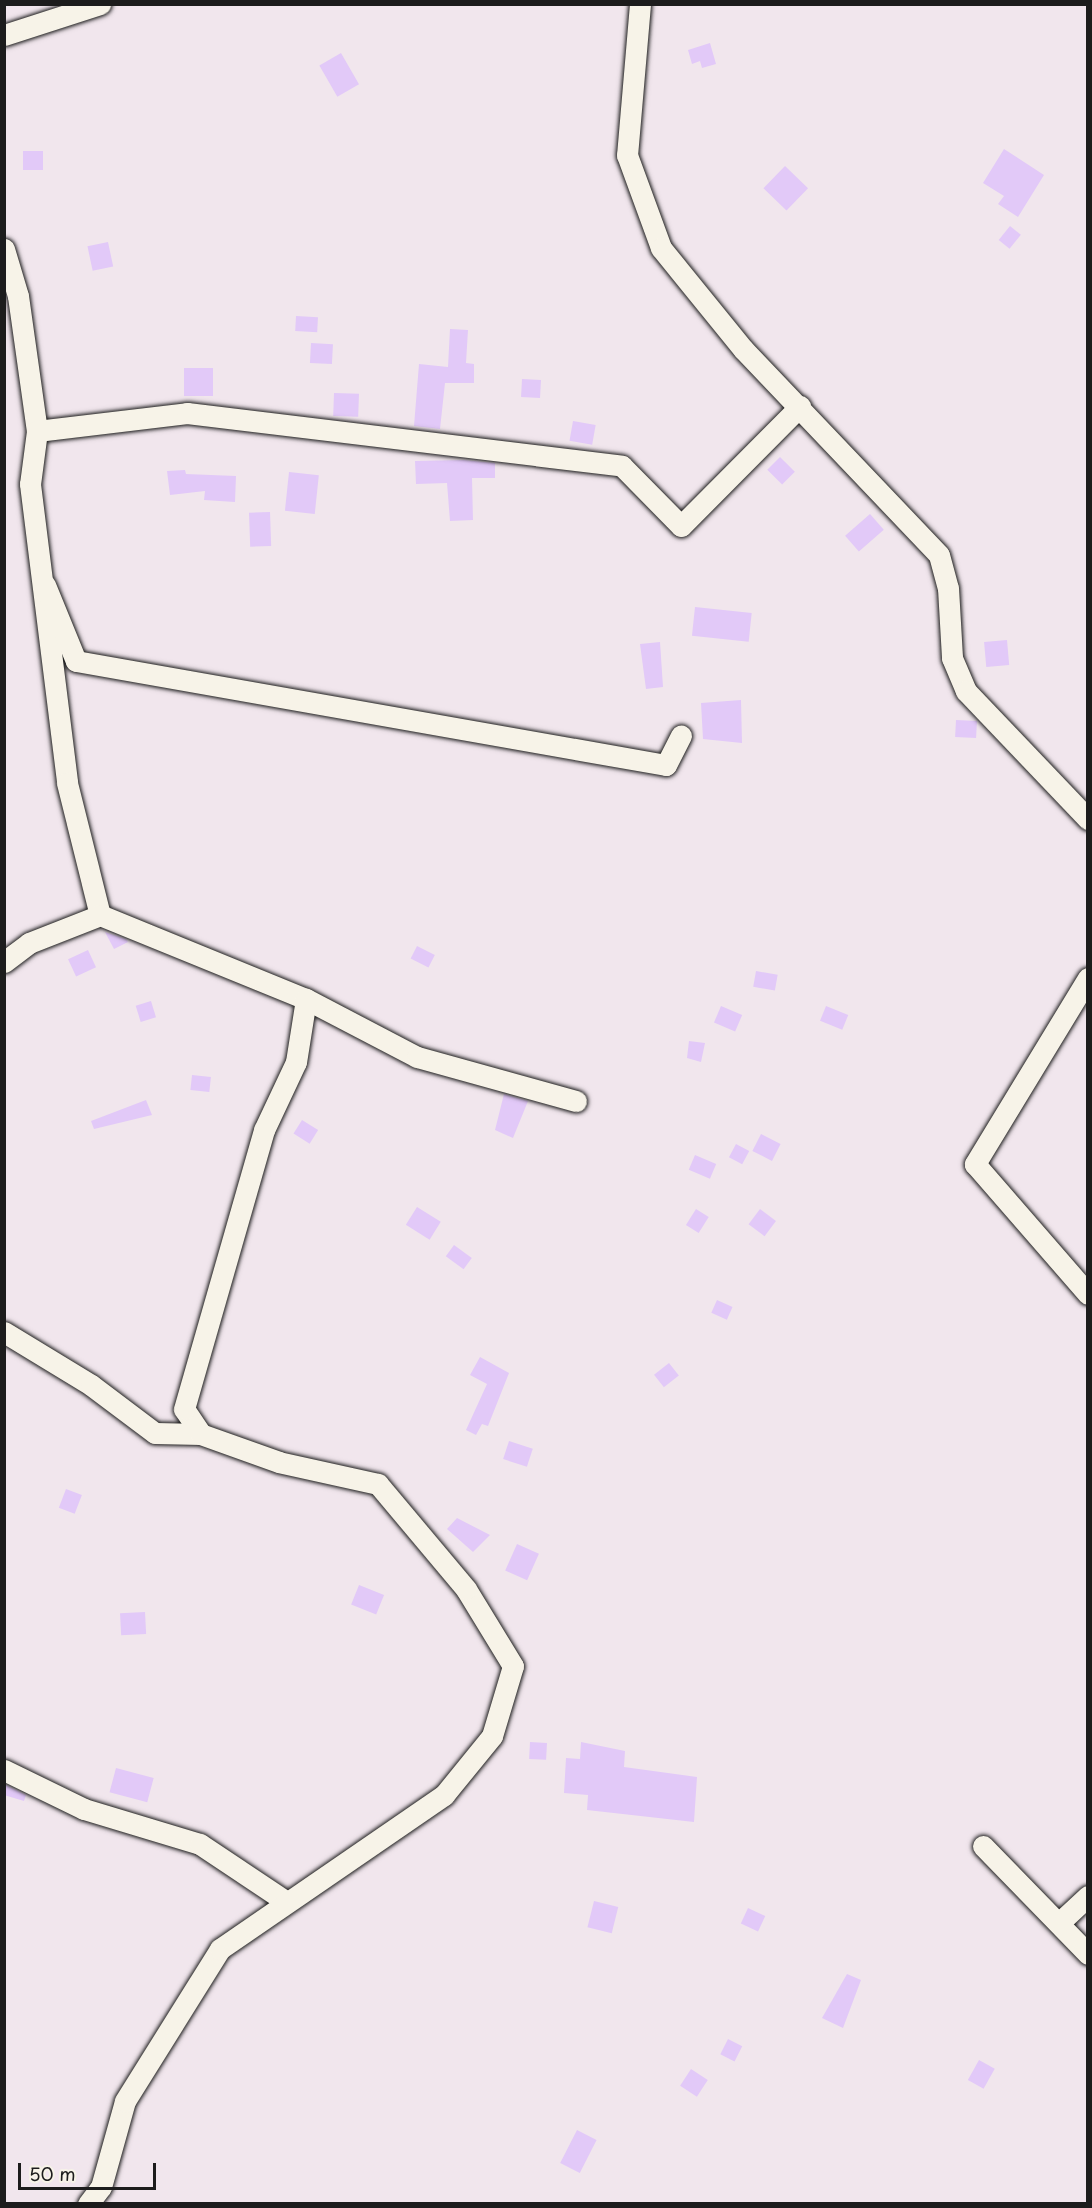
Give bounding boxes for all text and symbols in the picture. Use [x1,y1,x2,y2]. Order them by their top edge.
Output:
scale bar [21,2151,159,2189]
text: 50 m [29,2160,76,2187]

